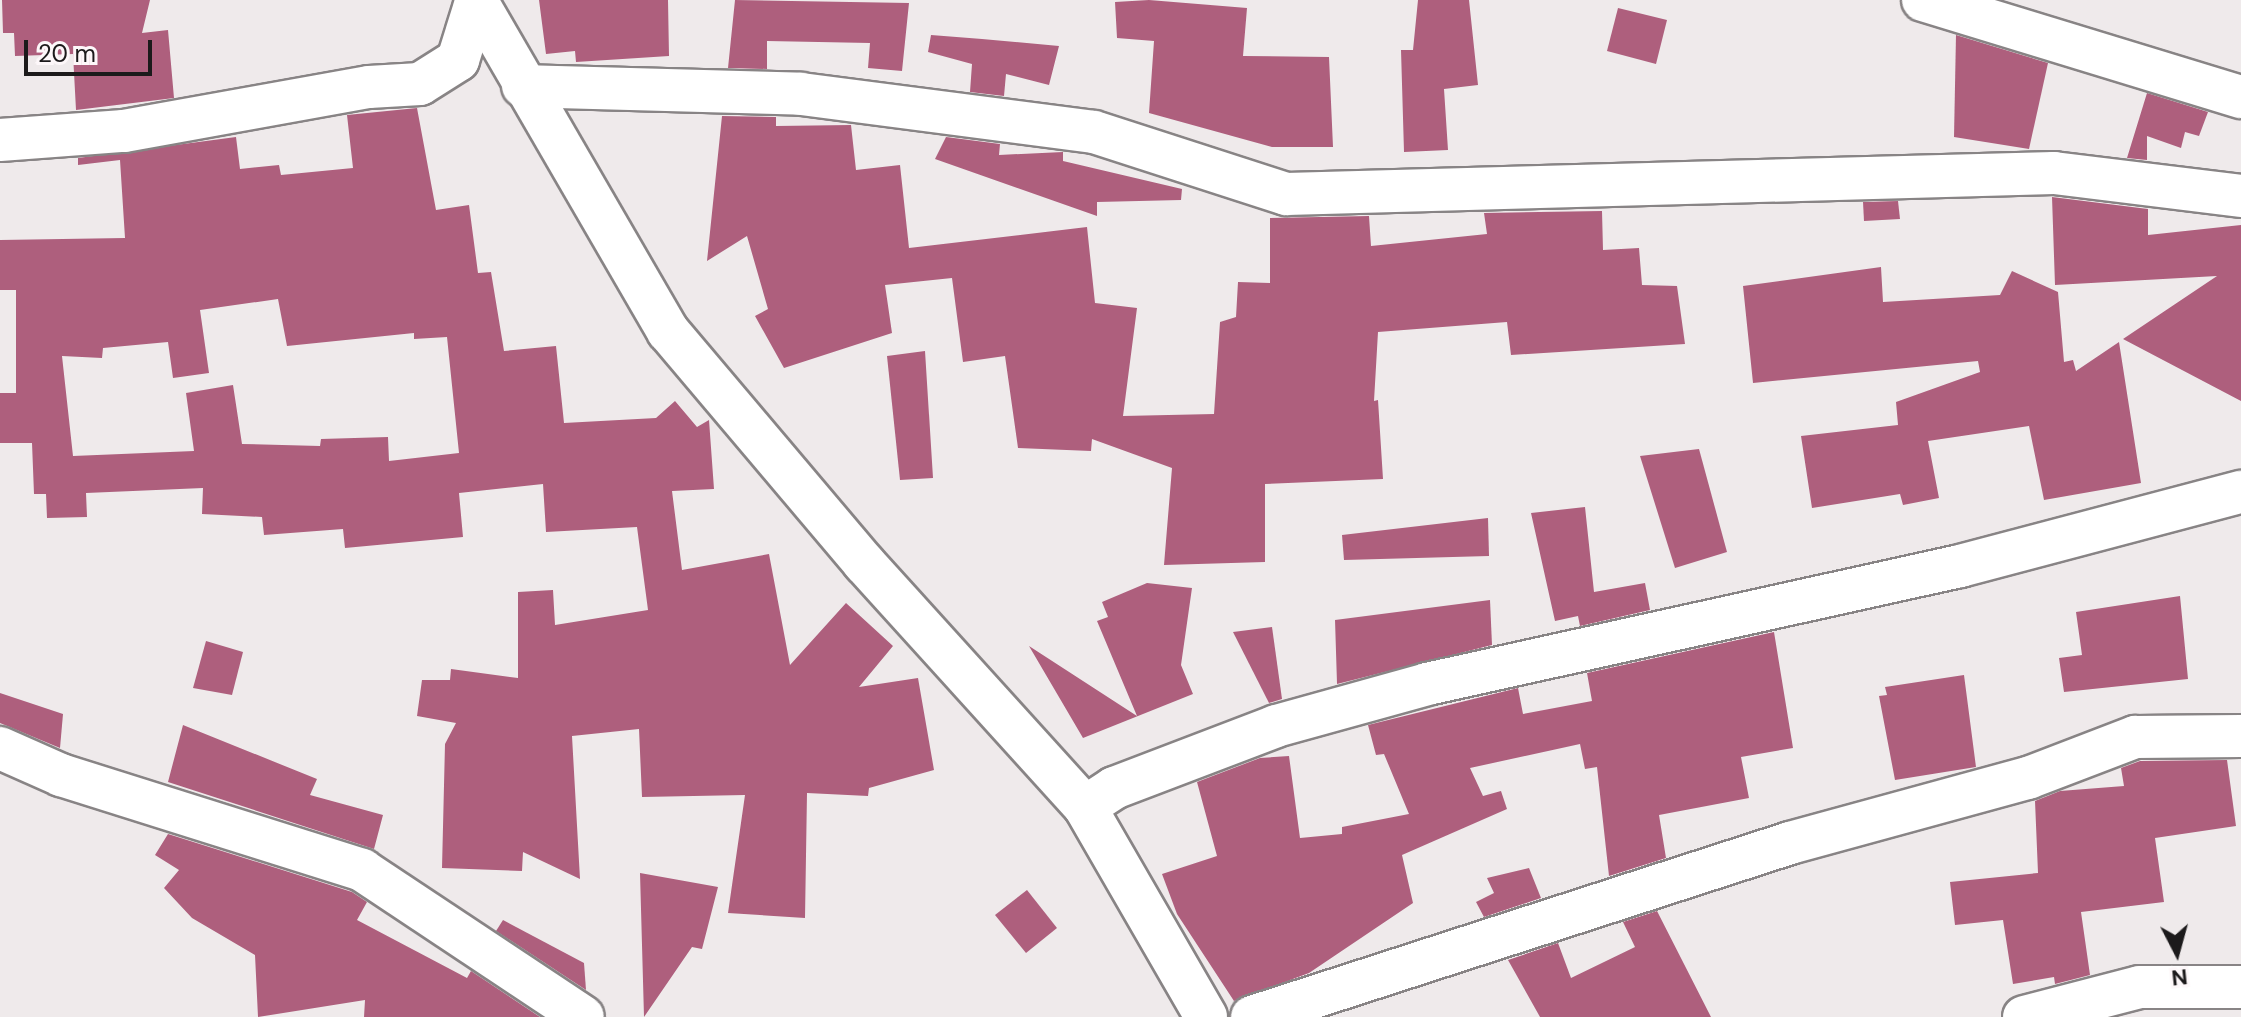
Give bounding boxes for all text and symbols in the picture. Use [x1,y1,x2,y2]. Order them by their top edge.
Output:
scale bar [28,24,156,74]
text: 20 m [38,38,96,69]
north arrow [2137,913,2217,993]
text: N [2170,962,2189,993]

